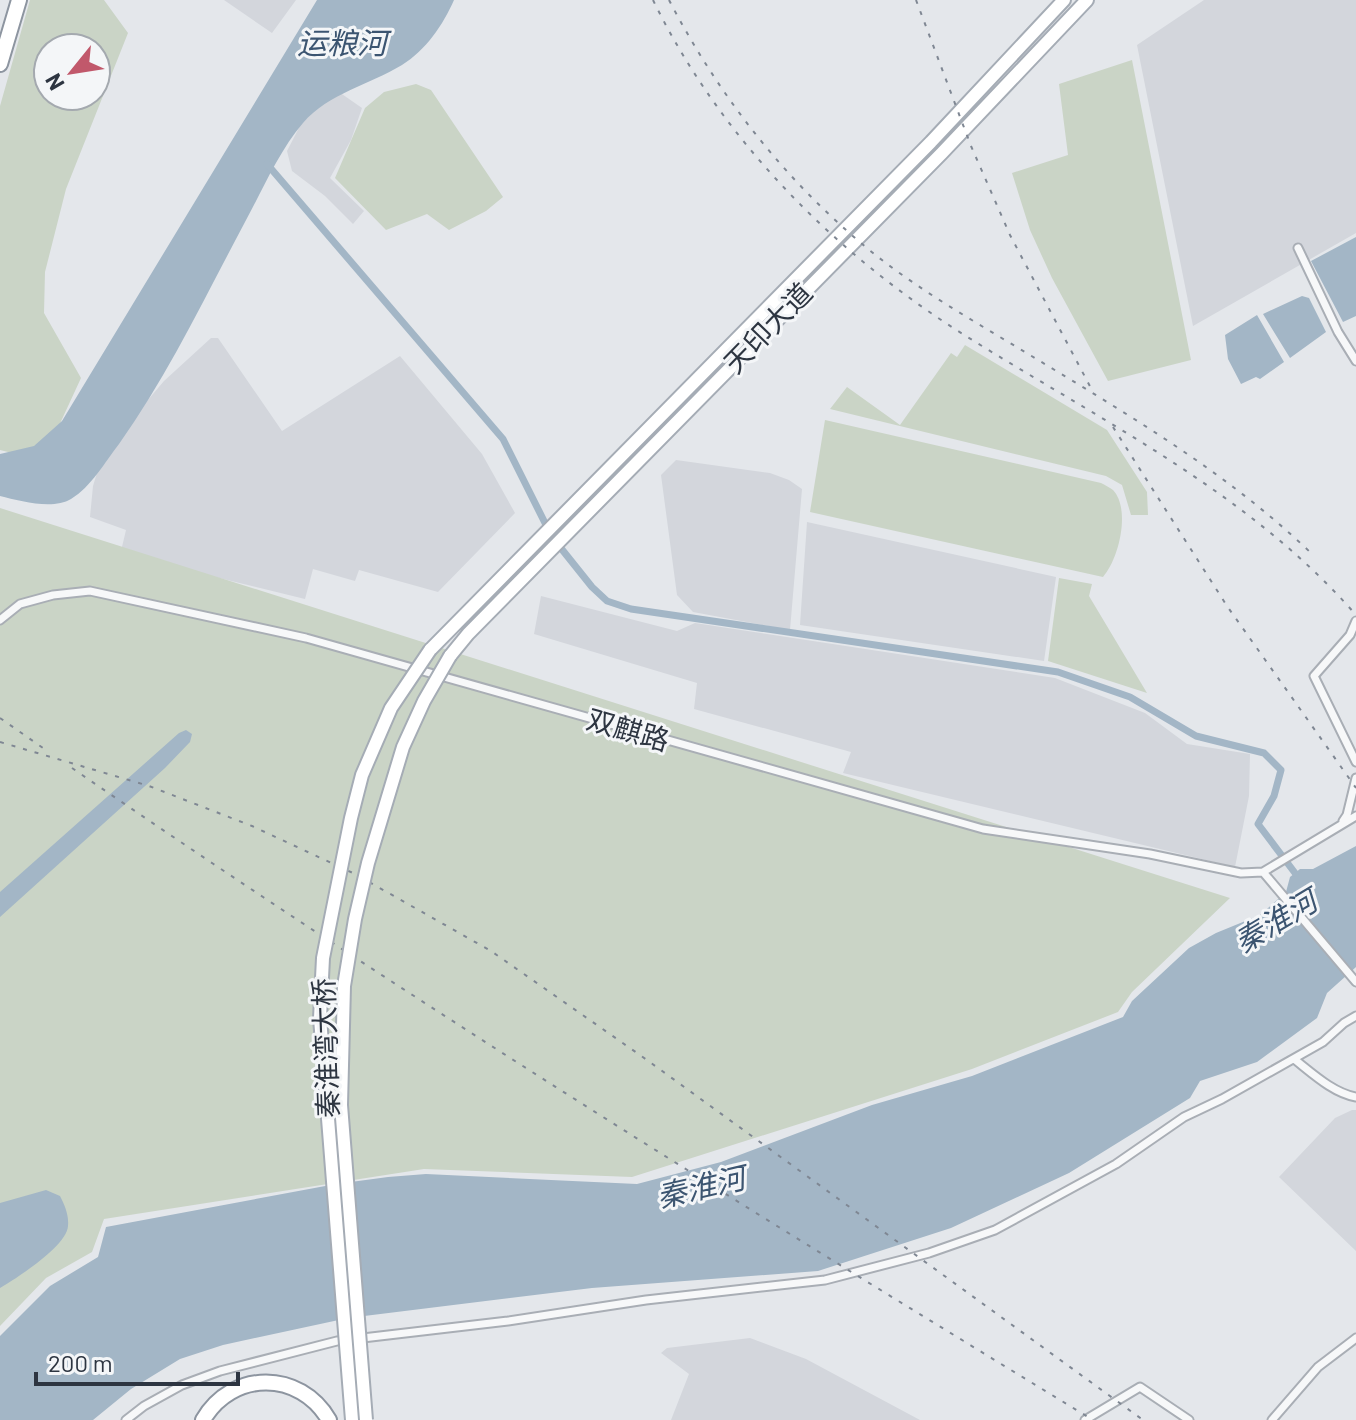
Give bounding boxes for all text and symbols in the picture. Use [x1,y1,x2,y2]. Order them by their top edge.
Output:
water label: 运粮河 [297,24,392,60]
north arrow [32,32,112,112]
text: N [39,70,69,95]
street label: 天印大道 [716,275,818,379]
street label: 双麒路 [583,701,673,757]
water label: 秦淮河 [1227,879,1327,959]
street label: 秦淮湾大桥 [306,977,344,1119]
water label: 秦淮河 [653,1157,753,1214]
scale bar [36,1336,238,1386]
text: 200 m [48,1348,113,1377]

